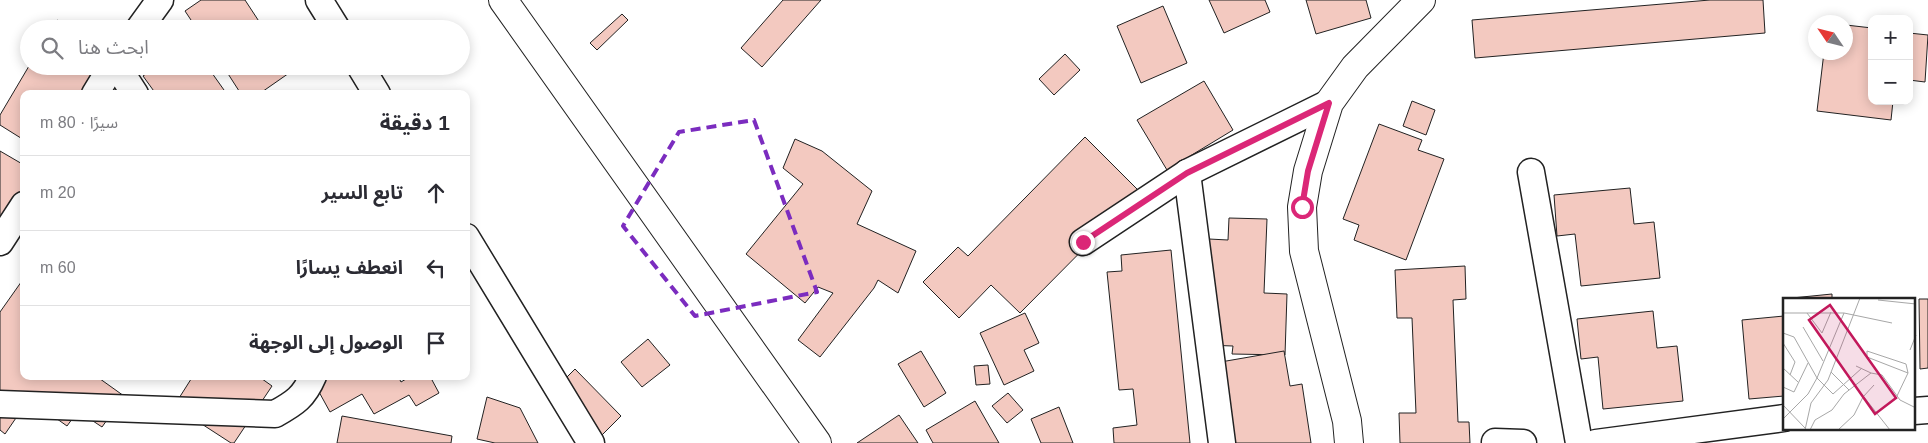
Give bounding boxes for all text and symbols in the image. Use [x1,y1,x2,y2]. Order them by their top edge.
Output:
north arrow [1808,15,1853,60]
map controls [1868,15,1913,105]
button: + [1868,15,1913,60]
search box [20,20,470,75]
icon: search [38,34,66,62]
text: ابحث هنا [78,37,149,58]
button: − [1868,60,1913,105]
text: 1 دقيقة [380,111,450,134]
text: سيرًا · 80 m [40,114,118,131]
icon: ahead [422,179,450,207]
text: تابع السير [321,182,403,203]
text: 20 m [40,184,76,201]
route start [1291,196,1314,219]
route end [1072,231,1095,254]
icon: left [422,254,450,282]
text: انعطف يسارًا [296,257,403,278]
text: 60 m [40,259,76,276]
inset map [1783,298,1916,430]
icon: arrive [422,329,450,357]
text: الوصول إلى الوجهة [249,332,403,353]

